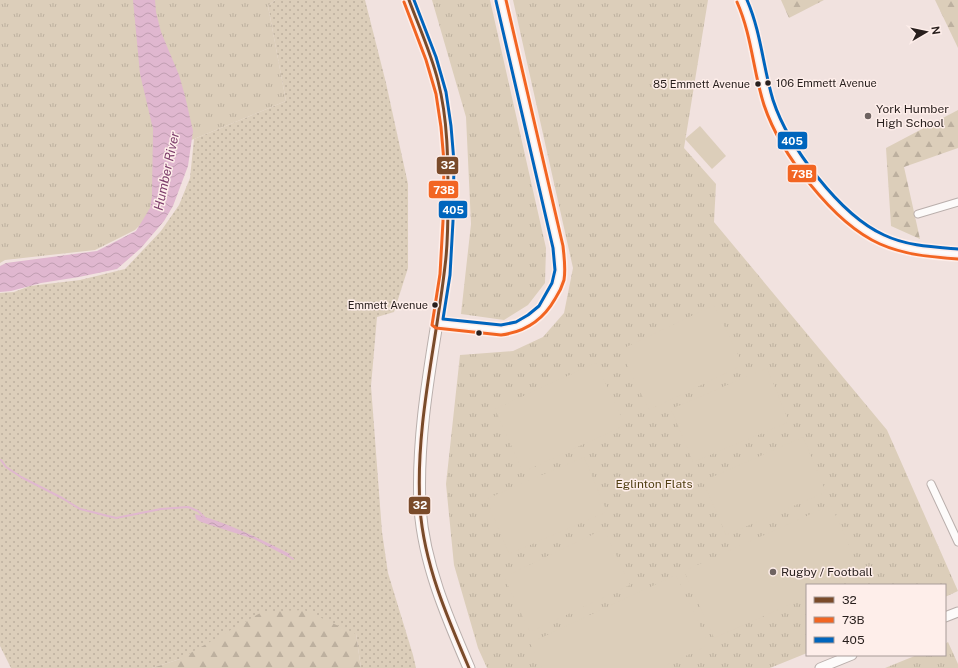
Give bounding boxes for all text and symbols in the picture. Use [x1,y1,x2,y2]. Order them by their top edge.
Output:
north arrow [906,12,946,52]
text: N [929,25,942,36]
place label: 106 Emmett Avenue [776,77,877,89]
place label: 85 Emmett Avenue [653,78,750,90]
marker: 106 Emmett Avenue [763,78,773,88]
marker: 85 Emmett Avenue [753,79,763,89]
place label: York Humber High School [876,102,949,130]
marker: York Humber High School [863,111,873,121]
water label: Humber River [151,130,182,212]
line badge: 405 [777,131,808,150]
text: 405 [781,135,803,147]
line badge: 32 [436,156,459,175]
text: 32 [441,159,455,171]
line badge: 73B [787,164,817,183]
text: 73B [791,168,813,180]
line badge: 73B [428,180,459,199]
text: 73B [433,184,455,196]
line badge: 405 [438,200,468,219]
text: 405 [442,204,464,216]
place label: Emmett Avenue [348,299,428,311]
marker: Emmett Avenue [430,300,440,310]
unlabelled marker [474,328,484,338]
park label: Eglinton Flats [616,477,692,491]
line badge: 32 [408,496,431,515]
text: 32 [413,499,427,511]
place label: Rugby / Football [781,565,873,579]
marker: Rugby / Football [768,567,778,577]
legend [806,584,946,656]
text: 32 [842,593,857,607]
text: 73B [842,613,865,627]
text: 405 [842,633,865,647]

